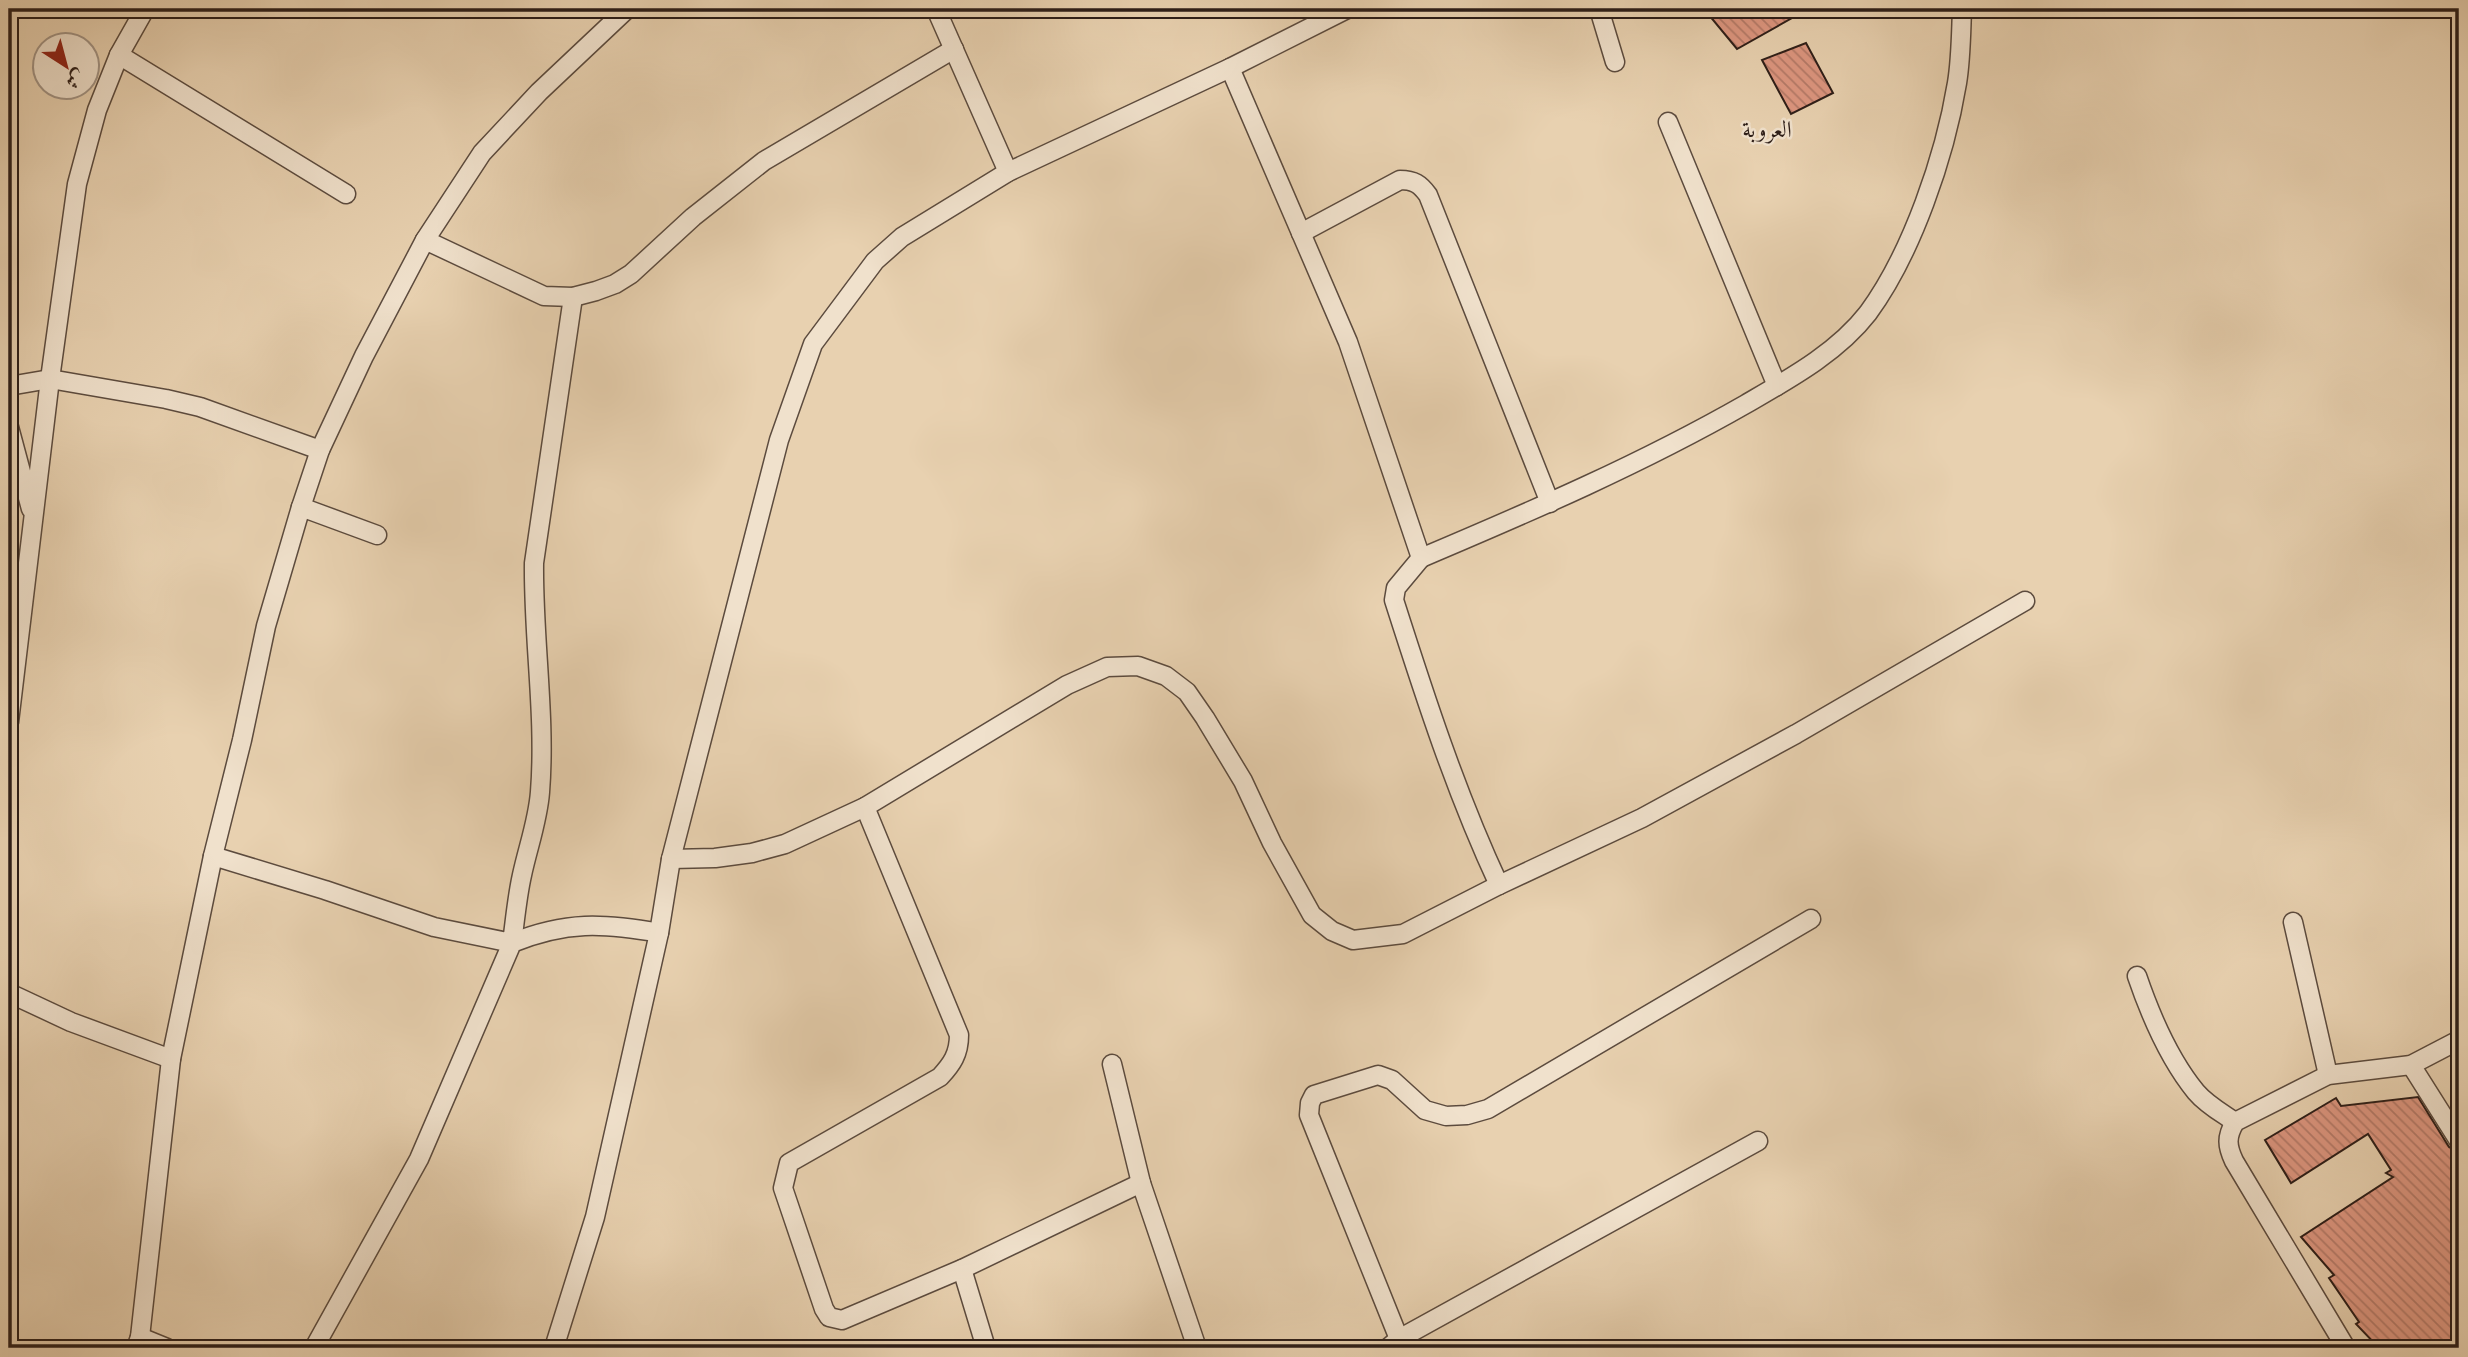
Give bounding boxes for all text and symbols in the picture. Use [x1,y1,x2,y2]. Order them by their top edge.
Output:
north arrow [32,32,102,102]
text: ش [61,65,88,91]
district label: العروبة [1742,119,1792,144]

